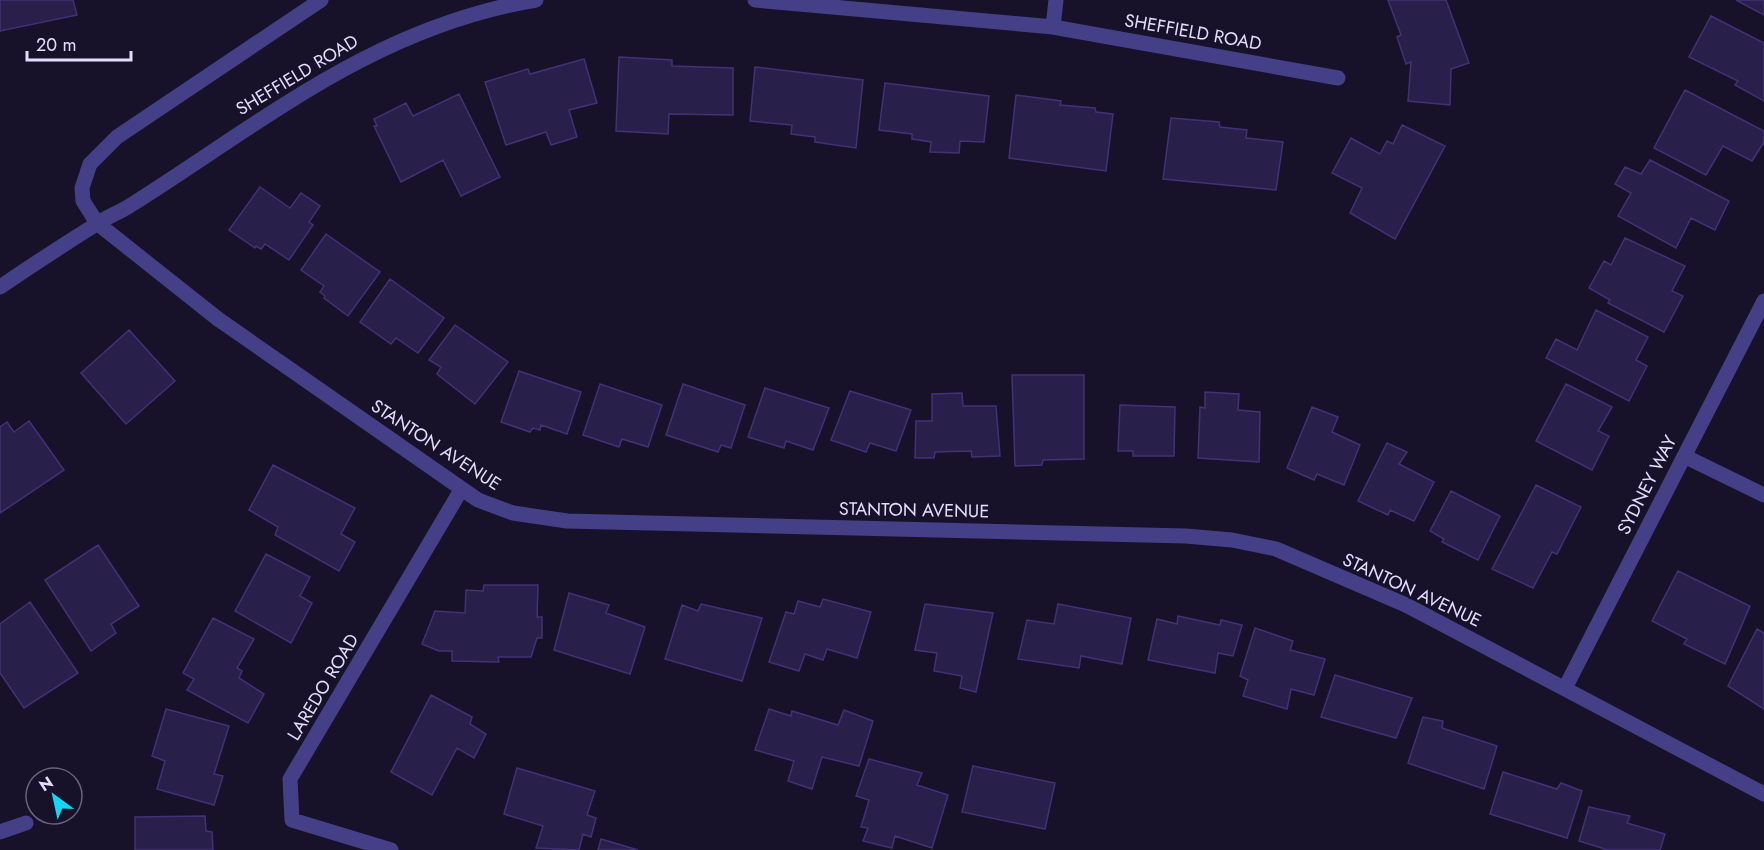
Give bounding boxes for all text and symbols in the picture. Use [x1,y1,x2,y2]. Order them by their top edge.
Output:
street label: SHEFFIELD ROAD [1123,7,1263,57]
scale bar [27,24,130,62]
street label: SHEFFIELD ROAD [231,28,363,122]
text: 20 m [36,32,76,58]
street label: STANTON AVENUE [366,393,506,497]
street label: SYDNEY WAY [1611,430,1684,539]
street label: STANTON AVENUE [839,496,989,524]
street label: STANTON AVENUE [1338,546,1486,634]
street label: LAREDO ROAD [281,629,365,745]
north arrow [24,766,84,826]
text: N [35,771,58,797]

